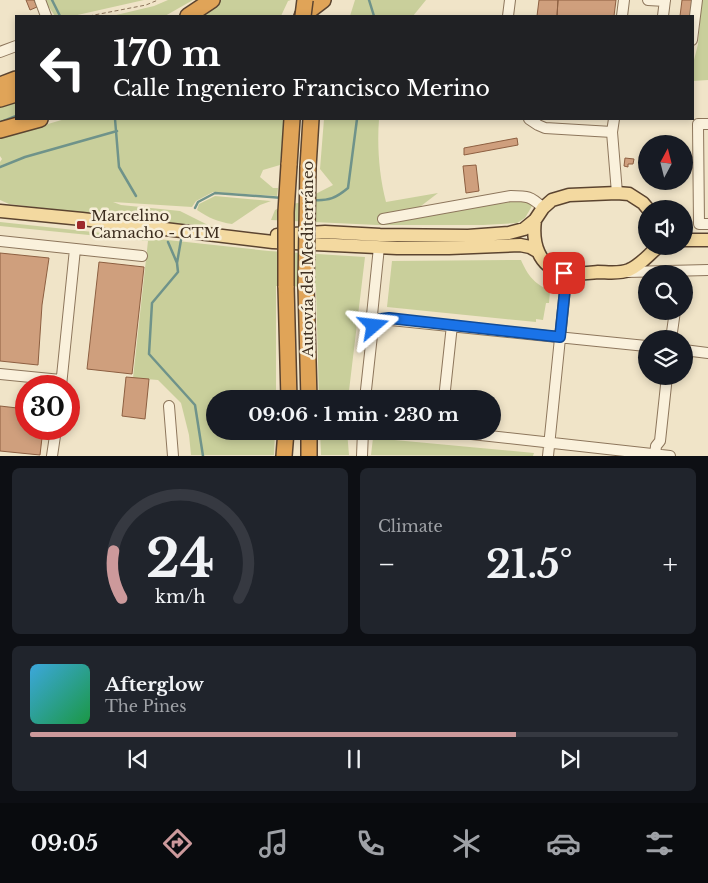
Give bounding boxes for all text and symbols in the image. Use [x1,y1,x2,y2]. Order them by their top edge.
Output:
text: 170 m [113,32,221,75]
icon: left [30,35,95,100]
text: Calle Ingeniero Francisco Merino [113,75,490,102]
north arrow [638,135,692,190]
map controls [638,135,693,385]
street label: Autovía del Mediterráneo [298,160,317,358]
button: sound [638,200,693,255]
place label: Marcelino Camacho - CTM [91,206,220,242]
marker: Marcelino Camacho - CTM [75,219,87,231]
pin [543,252,585,294]
icon: arrive [550,259,578,287]
button: search [638,265,693,320]
position arrow [347,299,399,351]
button: layers [638,330,693,385]
speed limit sign: 30 [15,375,80,440]
text: 09:06 · 1 min · 230 m [248,403,459,426]
text: Climate [378,516,443,536]
text: 24 [146,527,214,591]
text: 21.5° [486,541,572,588]
text: − [378,547,396,582]
text: + [663,547,678,582]
text: km/h [155,586,205,608]
text: Afterglow [105,673,204,696]
text: The Pines [105,696,187,716]
icon: previous [124,745,152,773]
icon: pause [340,745,368,773]
icon: next [556,745,584,773]
icon: directions [160,826,195,861]
icon: music [256,826,291,861]
icon: phone [353,826,388,861]
icon: climate [449,826,484,861]
icon: car [546,826,581,861]
icon: filters [642,826,677,861]
text: 09:05 [31,830,98,857]

